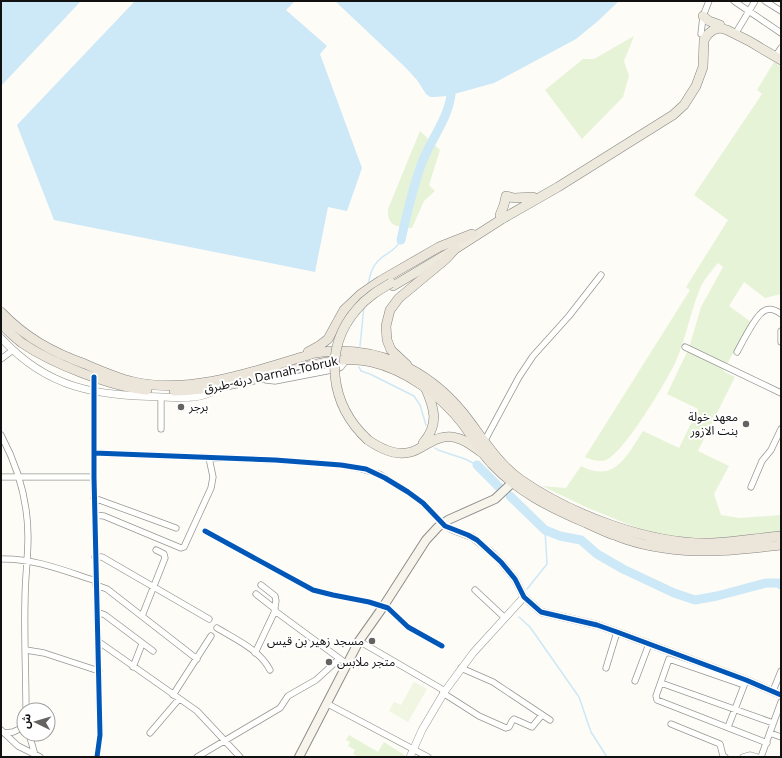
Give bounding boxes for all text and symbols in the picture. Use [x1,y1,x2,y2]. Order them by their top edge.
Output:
street label: درنه-طبرق Darnah-Tobruk [202,349,341,402]
place label: برجر [188,395,208,420]
marker: برجر [176,402,186,412]
place label: معهد خولة بنت الازور [688,405,738,444]
marker: معهد خولة بنت الازور [741,419,751,429]
place label: مسجد زهير بن قيس [267,629,364,654]
marker: مسجد زهير بن قيس [367,636,377,646]
place label: متجر ملابس [337,650,395,675]
marker: متجر ملابس [324,657,334,667]
north arrow [16,702,56,742]
text: ش [14,713,39,730]

